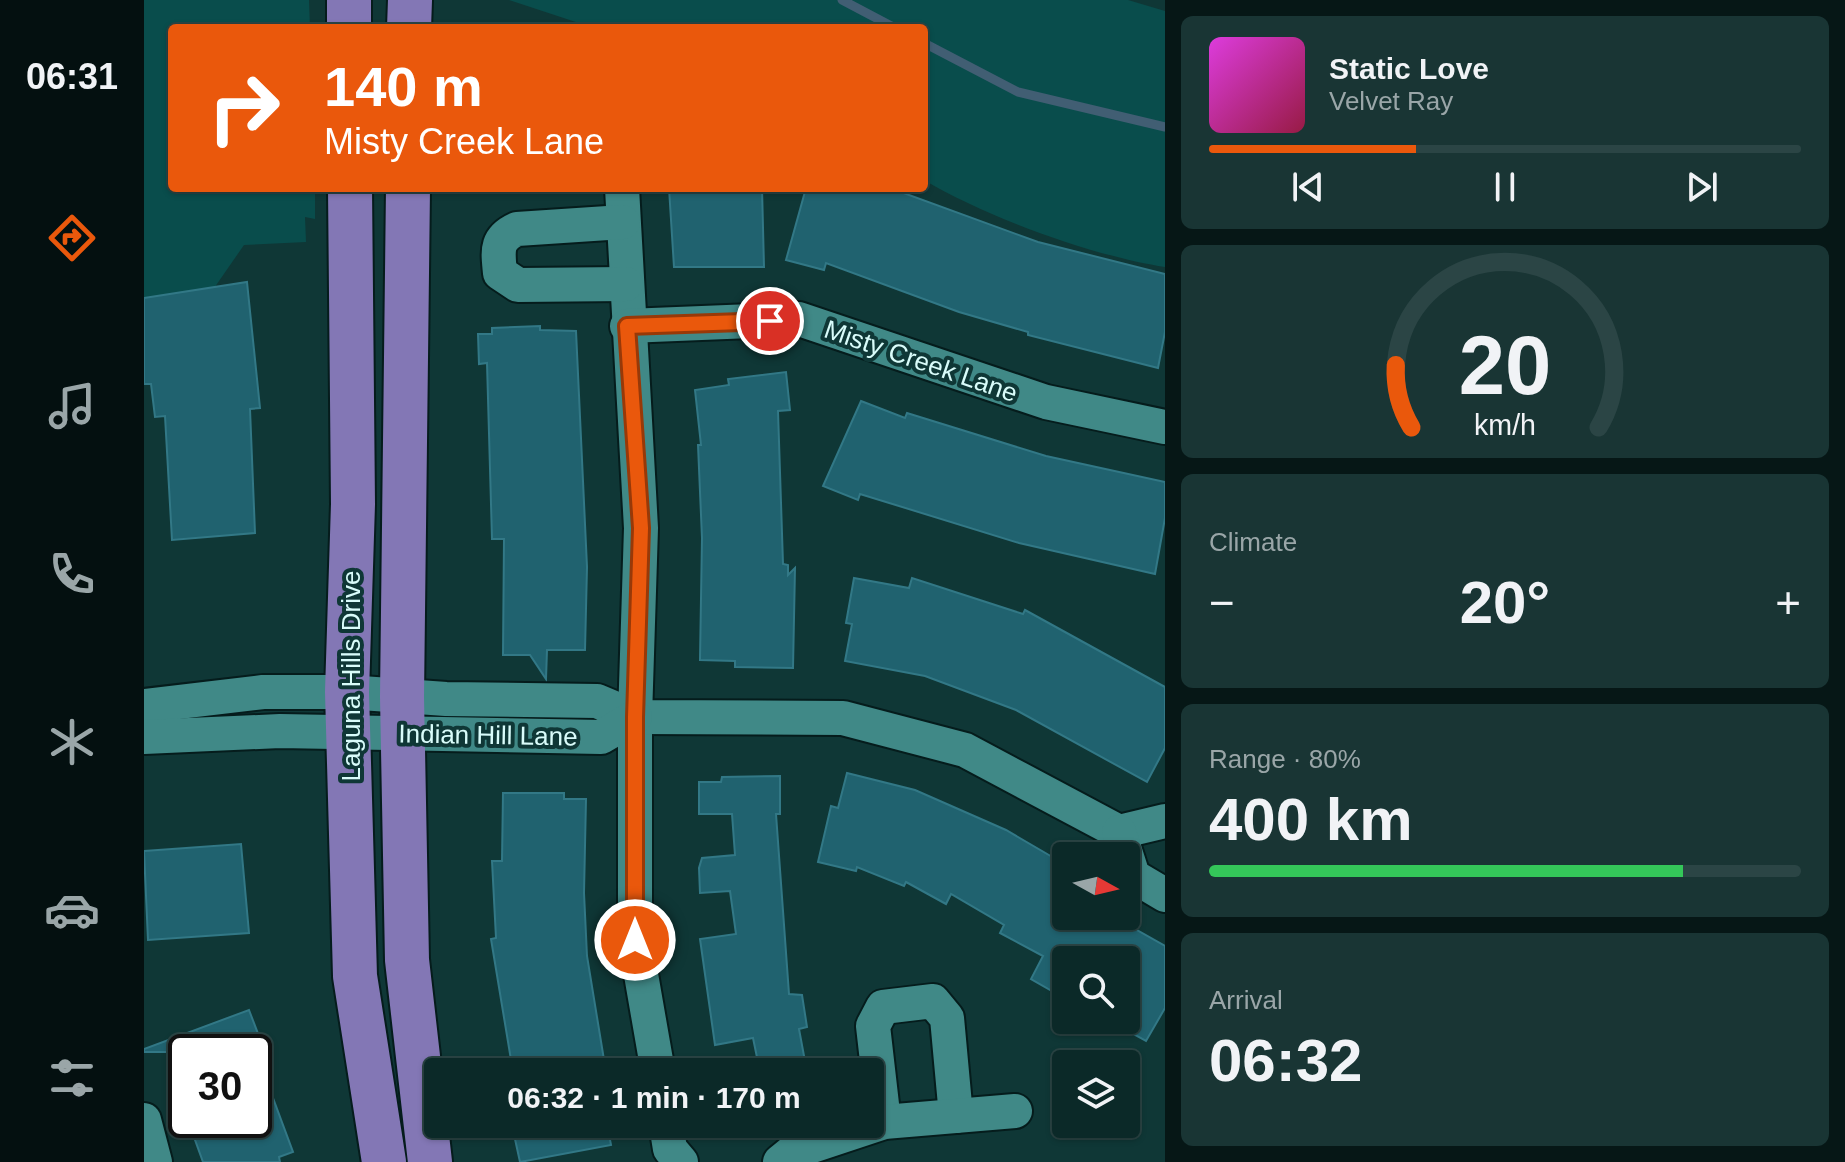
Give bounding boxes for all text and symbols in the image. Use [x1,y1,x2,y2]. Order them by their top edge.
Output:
text: Static Love [1329,52,1489,85]
text: 140 m [324,55,483,118]
text: 06:31 [26,56,118,97]
icon: right [192,56,296,160]
text: Velvet Ray [1329,86,1453,116]
text: Misty Creek Lane [324,121,604,162]
icon: previous [1286,165,1330,209]
icon: pause [1483,165,1527,209]
icon: next [1680,165,1724,209]
icon: directions [44,210,100,266]
pin [736,287,804,355]
icon: arrive [748,299,792,343]
street label: Misty Creek Lane [820,314,1022,408]
text: 20 [1459,318,1551,411]
icon: music [44,378,100,434]
text: km/h [1474,409,1536,441]
text: Climate [1209,527,1297,557]
icon: phone [44,546,100,602]
text: 20° [1460,569,1550,636]
street label: Laguna Hills Drive [336,571,366,781]
text: − [1209,578,1235,627]
text: + [1775,578,1801,627]
icon: climate [44,714,100,770]
street label: Indian Hill Lane [398,718,578,752]
text: Range · 80% [1209,744,1361,774]
text: 400 km [1209,786,1413,853]
north arrow [1052,842,1140,930]
map controls [1052,842,1140,1138]
icon: car [44,882,100,938]
position arrow [593,898,677,982]
button: search [1052,946,1140,1034]
text: Arrival [1209,985,1283,1015]
text: 06:32 [1209,1027,1362,1094]
speed limit sign: 30 [168,1034,272,1138]
icon: filters [44,1050,100,1106]
button: layers [1052,1050,1140,1138]
text: 06:32 · 1 min · 170 m [507,1081,801,1114]

